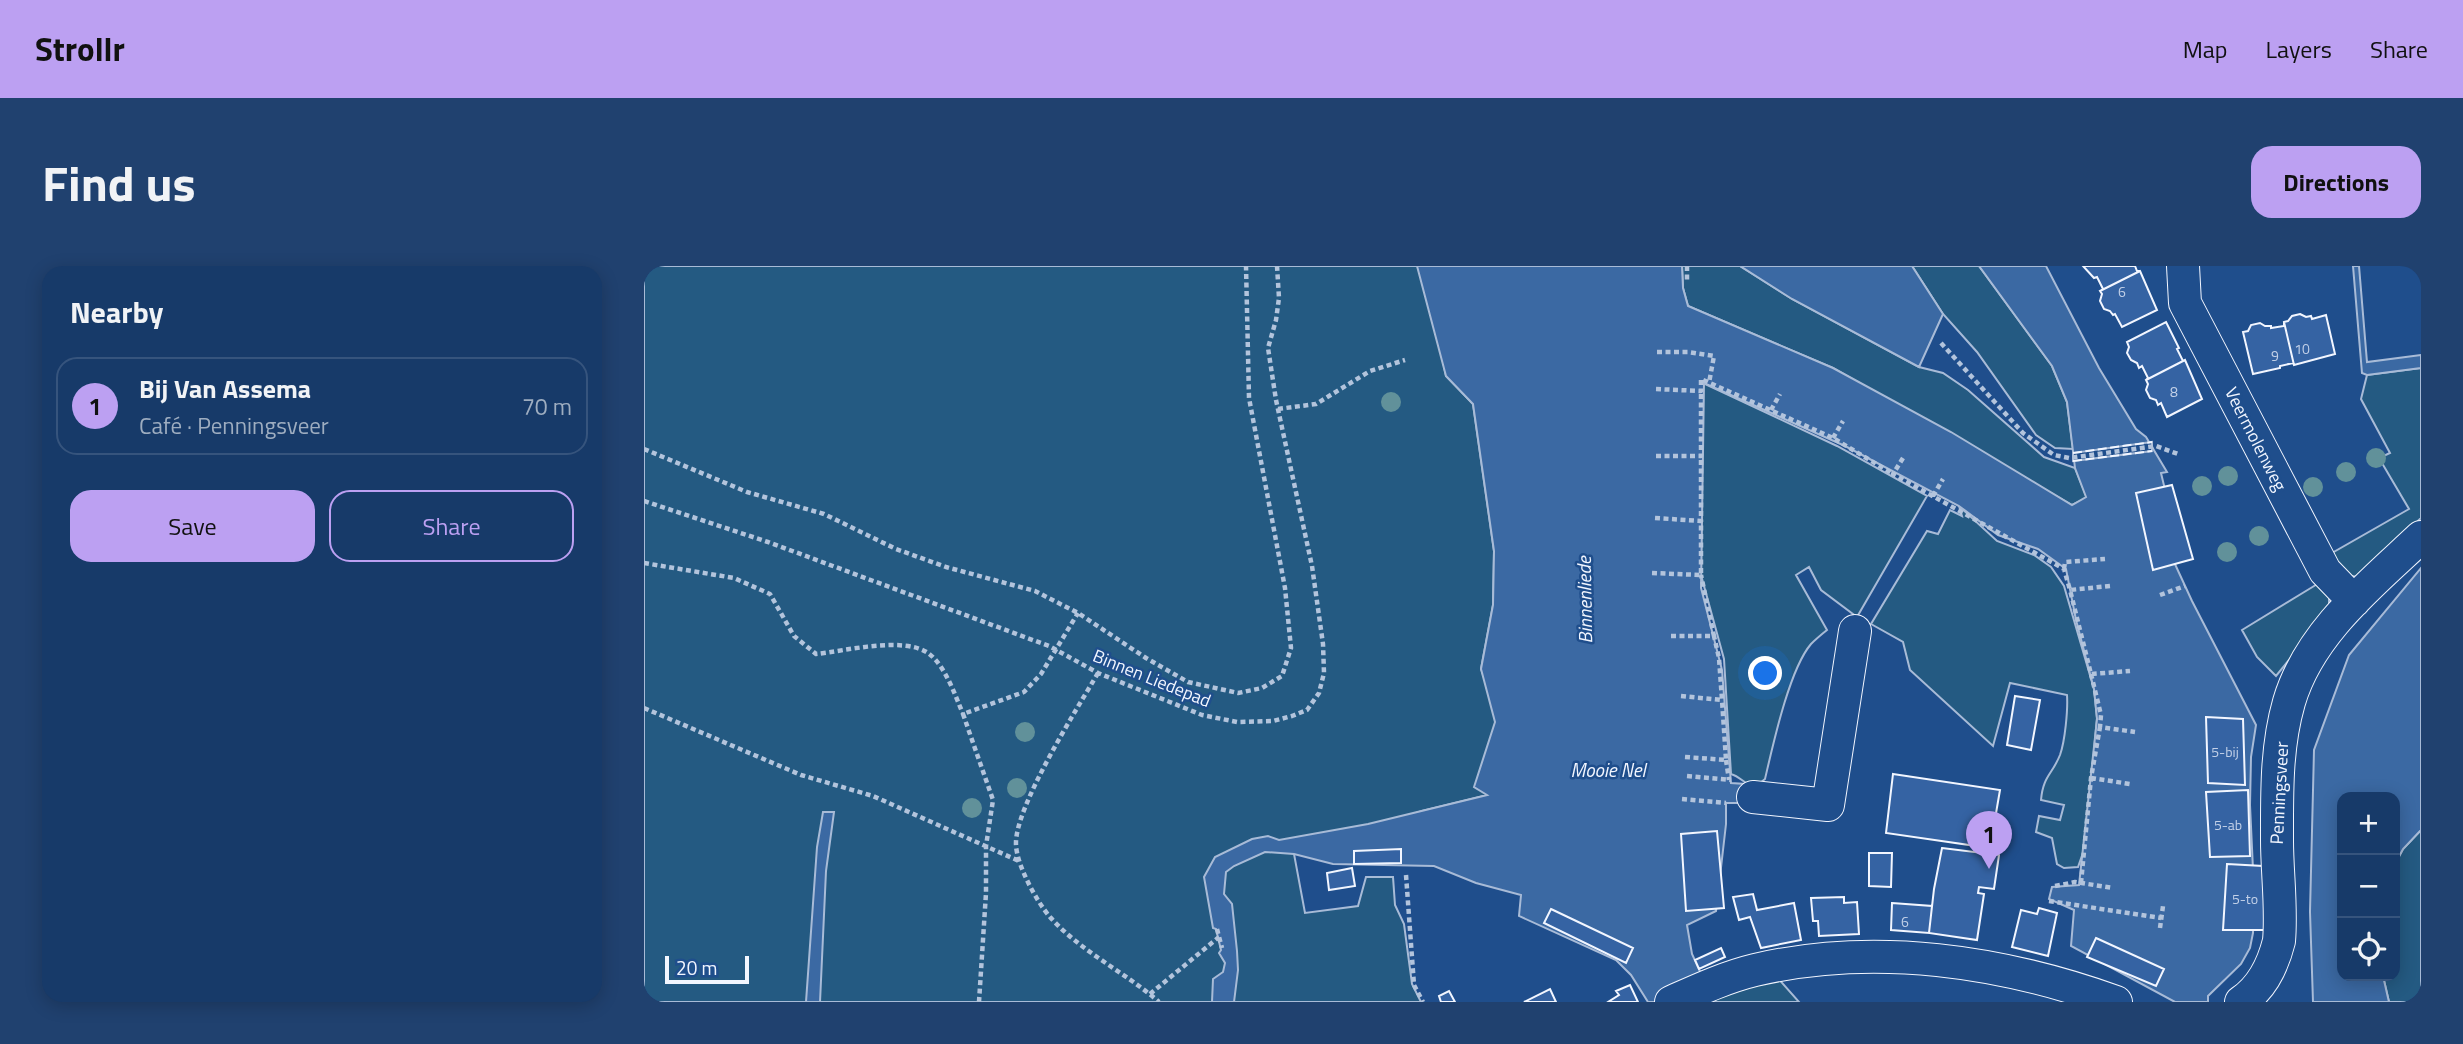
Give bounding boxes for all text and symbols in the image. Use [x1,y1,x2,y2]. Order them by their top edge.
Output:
text: Strollr [35,24,125,74]
text: Map [2183,31,2228,67]
text: Layers [2266,31,2332,67]
text: Share [2370,31,2428,67]
text: Find us [42,145,196,220]
button: Directions [2251,146,2421,218]
house number: 6 [2118,281,2126,302]
text: Nearby [70,289,163,335]
house number: 10 [2294,338,2310,359]
house number: 9 [2271,345,2279,366]
text: Bij Van Assema [139,369,311,408]
house number: 8 [2170,381,2178,402]
street label: Veermolenweg [2218,382,2294,496]
text: 1 [89,389,101,424]
text: 70 m [522,389,572,424]
text: Café · Penningsveer [139,408,329,443]
button: Save [70,490,315,562]
button: Share [329,490,574,562]
water label: Binnenliede [1569,555,1599,644]
street label: Binnen Liedepad [1089,642,1215,714]
your location [1748,656,1782,690]
house number: 5-bij [2211,741,2239,762]
street label: Penningsveer [2263,741,2295,845]
water label: Mooie Nel [1570,755,1647,784]
map controls [2337,792,2400,981]
button: + [2337,792,2400,855]
pin: 1 [1966,811,2012,869]
house number: 5-ab [2214,814,2242,835]
button: − [2337,855,2400,918]
house number: 5-to [2232,888,2258,909]
house number: 6 [1901,911,1909,932]
button: locate [2337,918,2400,981]
scale bar [665,953,749,985]
text: 20 m [676,953,717,982]

